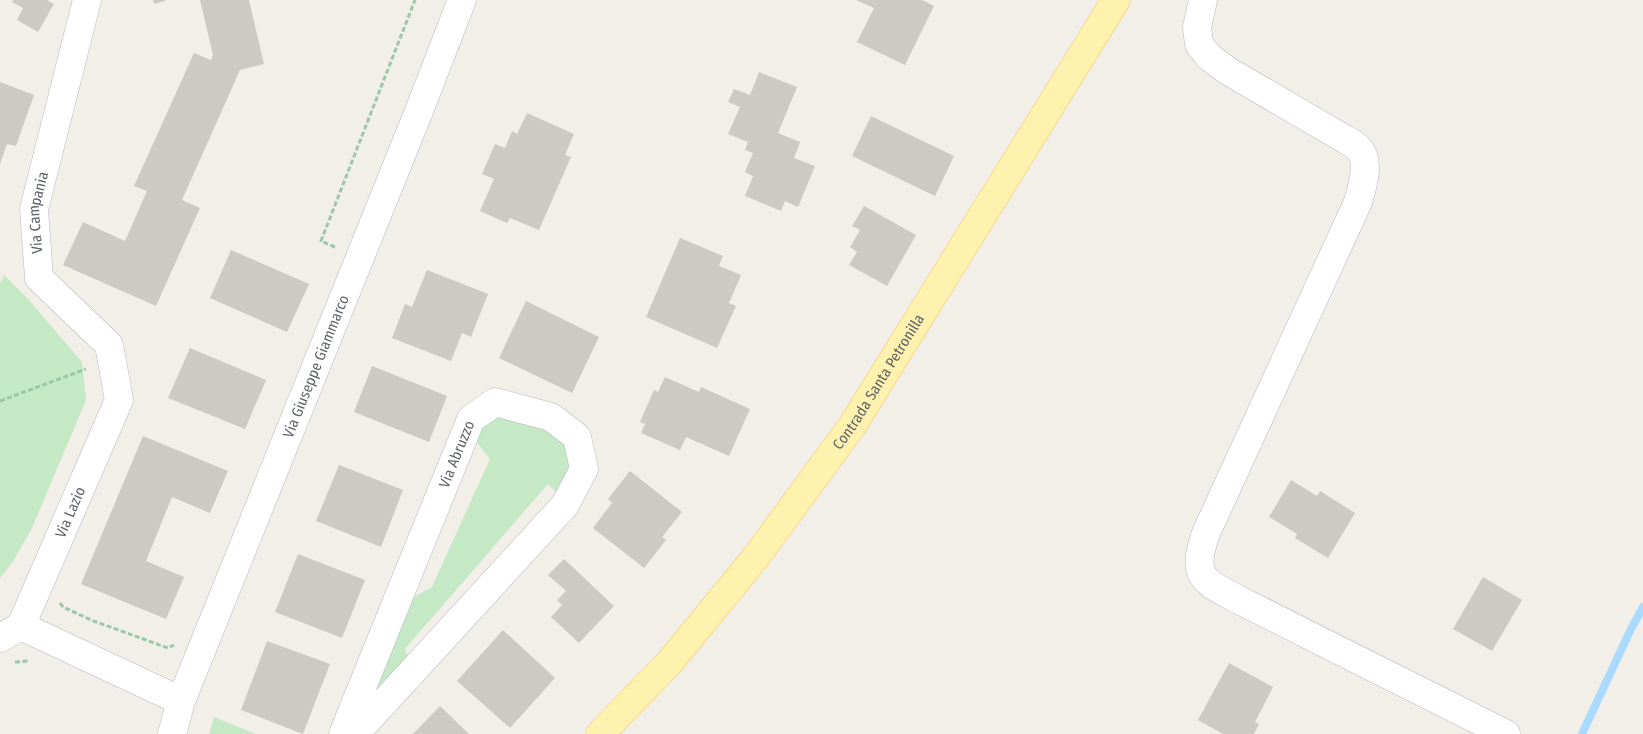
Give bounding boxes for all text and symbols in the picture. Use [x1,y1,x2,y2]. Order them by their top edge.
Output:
street label: Via Campania [25,170,52,254]
street label: Via Giuseppe Giammarco [279,292,353,440]
street label: Contrada Santa Petronilla [829,311,928,453]
street label: Via Abruzzo [435,418,478,490]
street label: Via Lazio [51,484,89,541]

